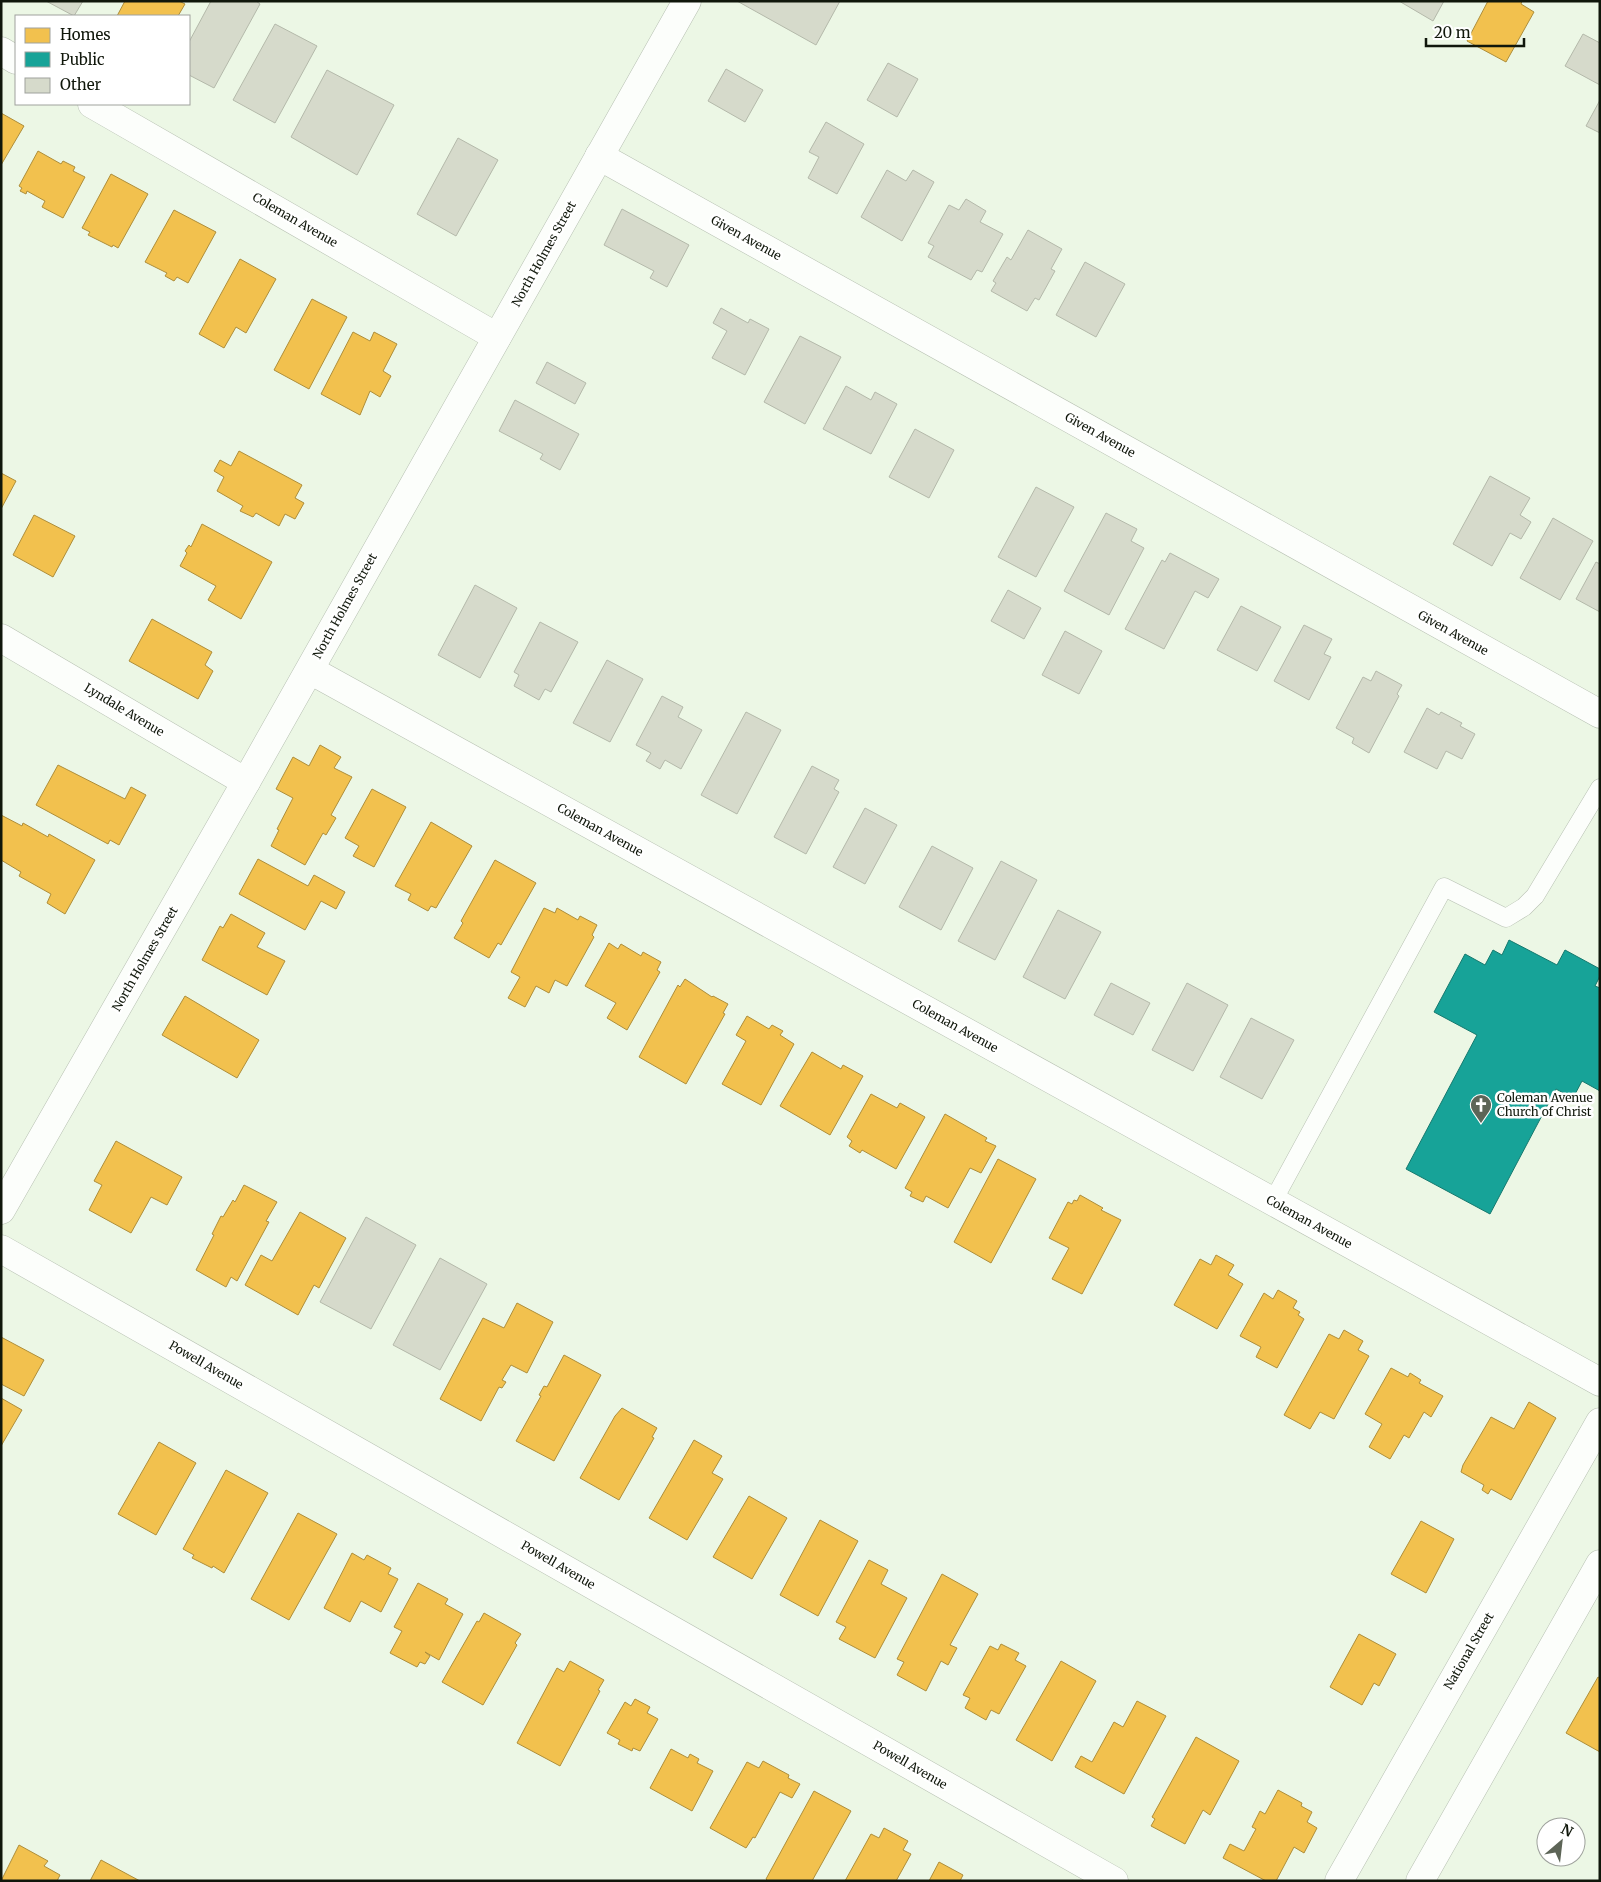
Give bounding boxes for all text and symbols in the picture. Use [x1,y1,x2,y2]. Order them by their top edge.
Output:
legend [15,15,190,105]
scale bar [1426,15,1524,47]
text: 20 m [1434,23,1471,42]
text: Homes [60,25,111,44]
text: Public [60,50,105,69]
text: Other [60,75,102,94]
street label: Coleman Avenue [250,189,340,250]
street label: North Holmes Street [508,198,579,309]
street label: Given Avenue [708,212,784,263]
street label: Given Avenue [1062,409,1138,460]
street label: North Holmes Street [309,550,380,661]
street label: Given Avenue [1415,607,1491,658]
street label: Lyndale Avenue [82,680,167,739]
street label: Coleman Avenue [555,800,646,859]
street label: North Holmes Street [108,903,181,1014]
street label: Coleman Avenue [910,996,1001,1055]
place label: Coleman Avenue Church of Christ [1497,1090,1593,1119]
church icon: Coleman Avenue Church of Christ [1469,1093,1493,1124]
street label: Coleman Avenue [1264,1192,1355,1251]
street label: Powell Avenue [166,1337,246,1392]
street label: Powell Avenue [518,1537,598,1592]
street label: National Street [1440,1609,1497,1692]
street label: Powell Avenue [870,1737,950,1792]
north arrow [1536,1817,1586,1867]
text: N [1558,1820,1576,1841]

